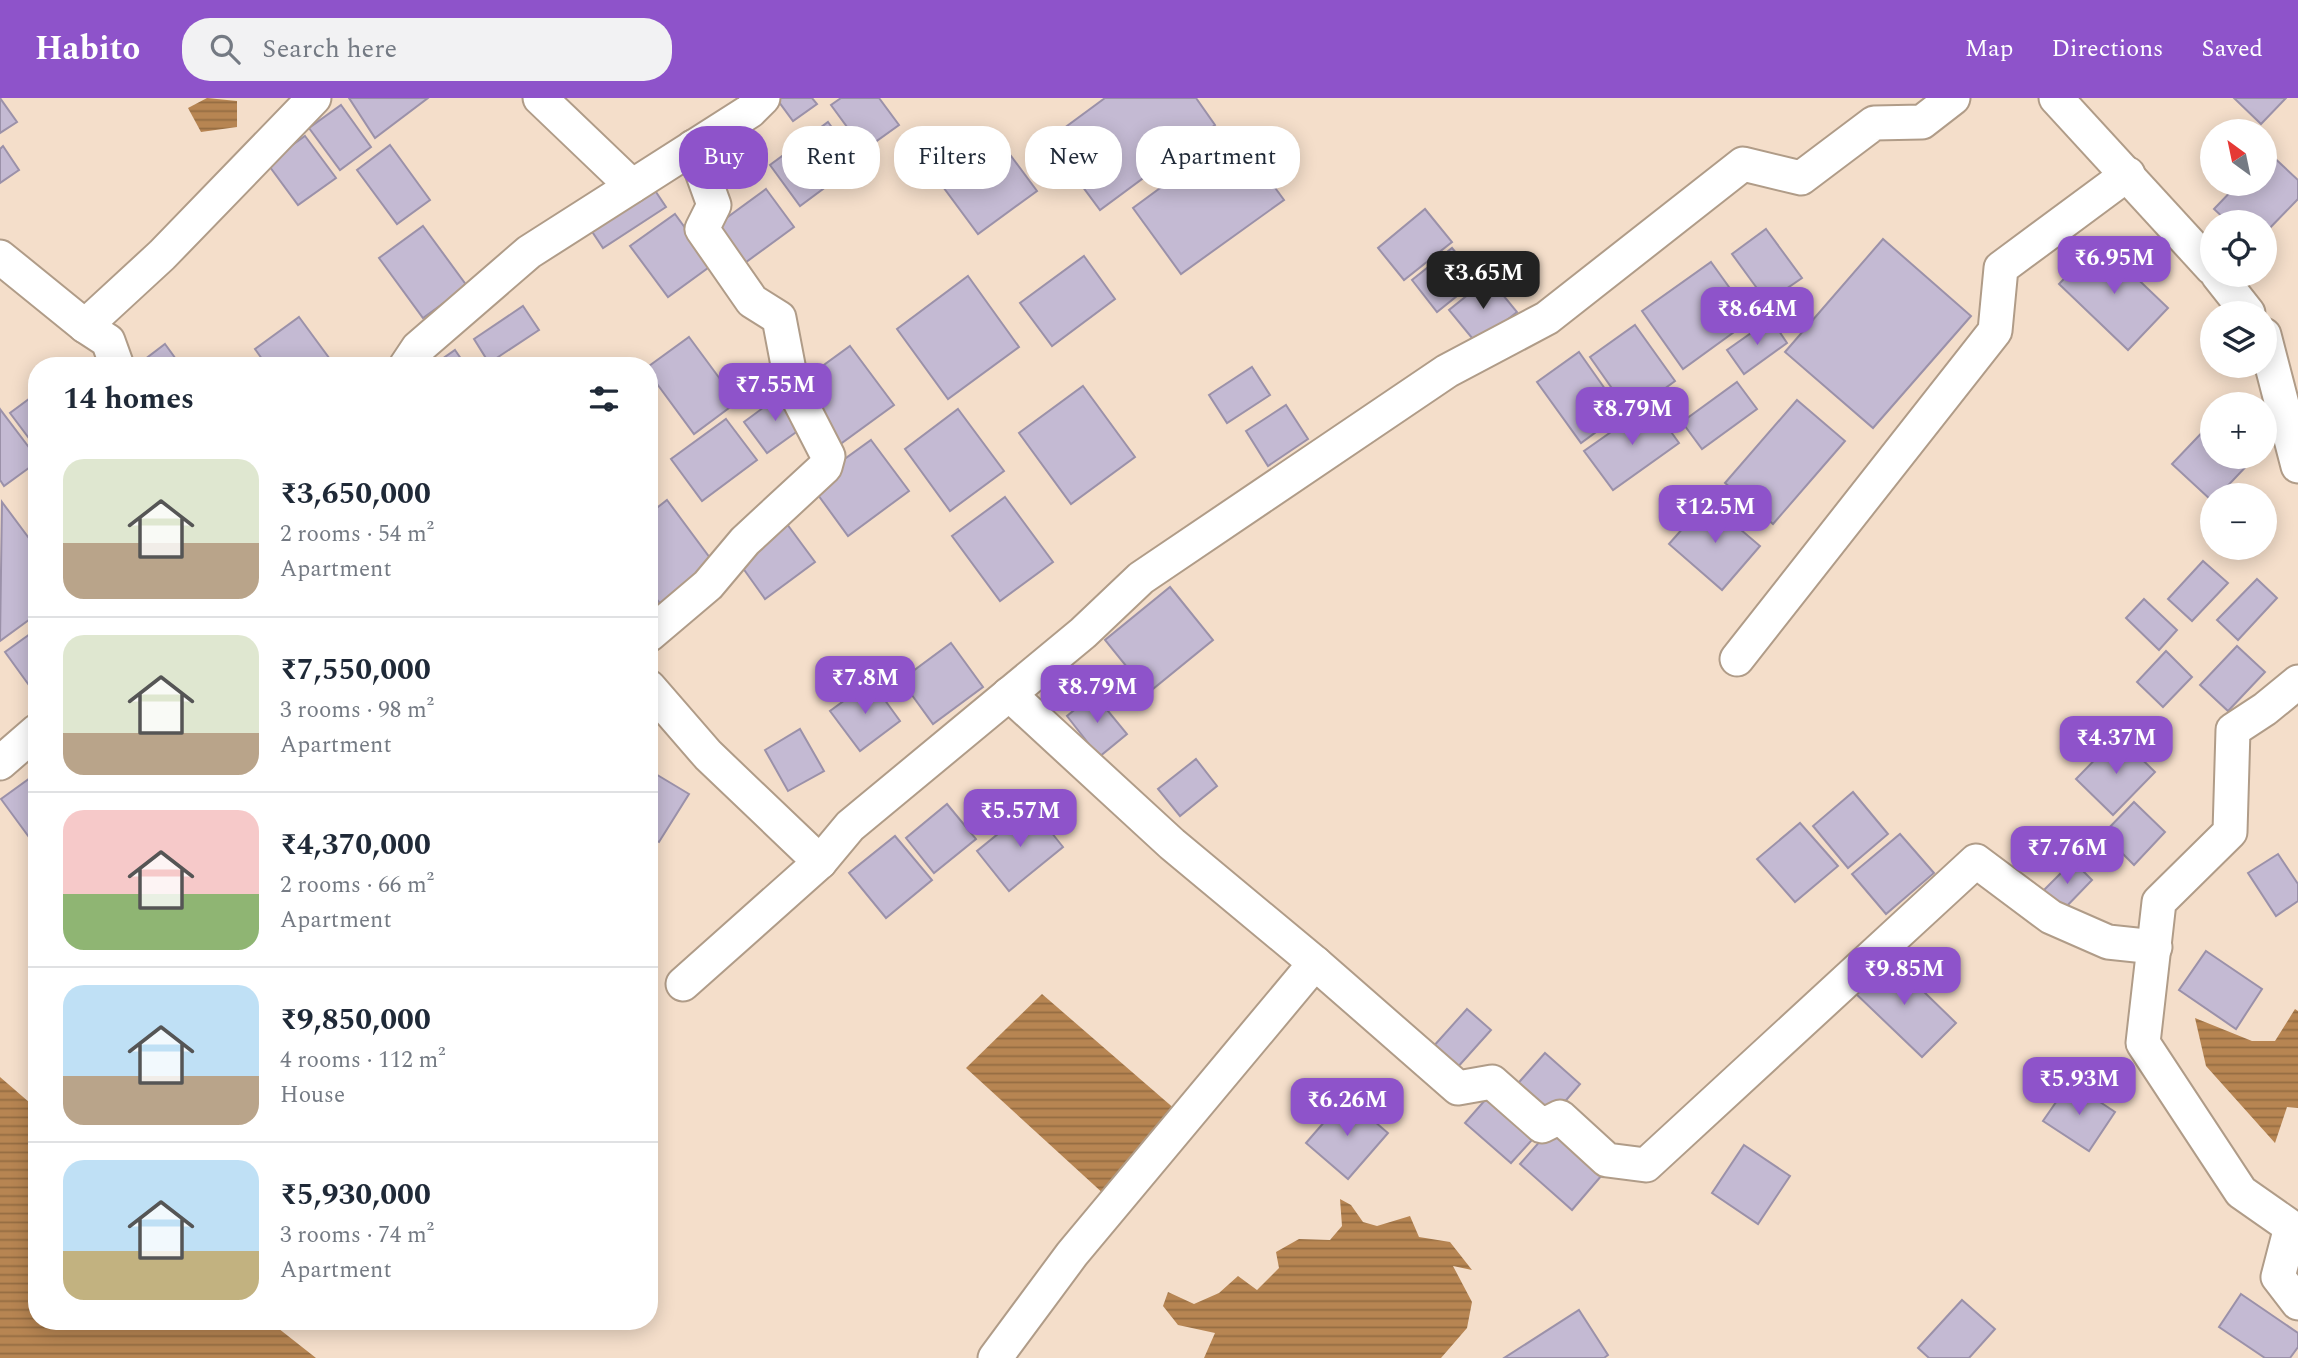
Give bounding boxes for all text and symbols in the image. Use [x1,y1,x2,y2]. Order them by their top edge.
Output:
search box [182,18,672,81]
text: Habito [35,24,140,74]
text: Search here [262,29,397,69]
icon: search [206,30,244,68]
text: Map [1965,31,2013,67]
text: Directions [2051,31,2163,67]
text: Saved [2201,31,2263,67]
north arrow [2200,119,2277,196]
map controls [2200,119,2277,560]
chip: Buy [679,126,768,189]
chip: Rent [782,126,880,189]
chip: Filters [894,126,1011,189]
chip: New [1025,126,1122,189]
chip: Apartment [1136,126,1300,189]
button: locate [2200,210,2277,287]
pin: ₹6.95M [2057,236,2171,296]
text: ₹6.95M [2074,241,2154,276]
pin: ₹3.65M [1426,252,1540,311]
text: ₹3.65M [1443,256,1523,291]
pin: ₹8.64M [1700,288,1814,347]
text: ₹8.64M [1717,292,1797,327]
button: layers [2200,301,2277,378]
pin: ₹7.55M [718,364,832,423]
text: ₹7.55M [735,368,815,403]
text: 14 homes [63,376,194,422]
icon: filters [585,380,623,418]
pin: ₹8.79M [1575,388,1689,447]
text: ₹8.79M [1592,392,1672,427]
button: + [2200,392,2277,469]
text: ₹3,650,000 [280,471,431,517]
button: − [2200,483,2277,560]
pin: ₹12.5M [1658,486,1772,545]
icon: home [119,487,203,571]
text: ₹12.5M [1675,490,1755,525]
text: 2 rooms · 54 m² [280,517,434,552]
text: Apartment [280,552,392,587]
text: ₹7,550,000 [280,647,431,693]
pin: ₹7.8M [816,656,914,716]
text: ₹7.8M [831,661,899,696]
icon: home [119,663,203,747]
pin: ₹8.79M [1040,666,1154,725]
text: ₹8.79M [1057,670,1137,705]
text: 3 rooms · 98 m² [280,693,434,728]
pin: ₹4.37M [2059,716,2173,776]
text: ₹4.37M [2076,721,2156,756]
text: Apartment [280,728,392,763]
pin: ₹5.57M [963,790,1077,849]
text: ₹5.57M [980,794,1060,829]
text: ₹4,370,000 [280,822,431,868]
pin: ₹7.76M [2010,826,2124,886]
text: ₹7.76M [2027,831,2107,866]
icon: home [119,838,203,922]
text: 2 rooms · 66 m² [280,868,434,903]
text: Apartment [280,903,392,938]
pin: ₹9.85M [1847,948,1961,1007]
text: ₹9.85M [1864,952,1944,987]
text: ₹9,850,000 [280,997,431,1043]
icon: home [119,1013,203,1097]
text: 4 rooms · 112 m² [280,1043,446,1078]
pin: ₹5.93M [2022,1058,2136,1117]
text: ₹5.93M [2039,1062,2119,1097]
text: House [280,1078,345,1113]
pin: ₹6.26M [1290,1079,1404,1138]
text: ₹6.26M [1307,1083,1387,1118]
text: ₹5,930,000 [280,1172,431,1218]
icon: home [119,1188,203,1272]
text: 3 rooms · 74 m² [280,1218,434,1253]
text: Apartment [280,1253,392,1288]

